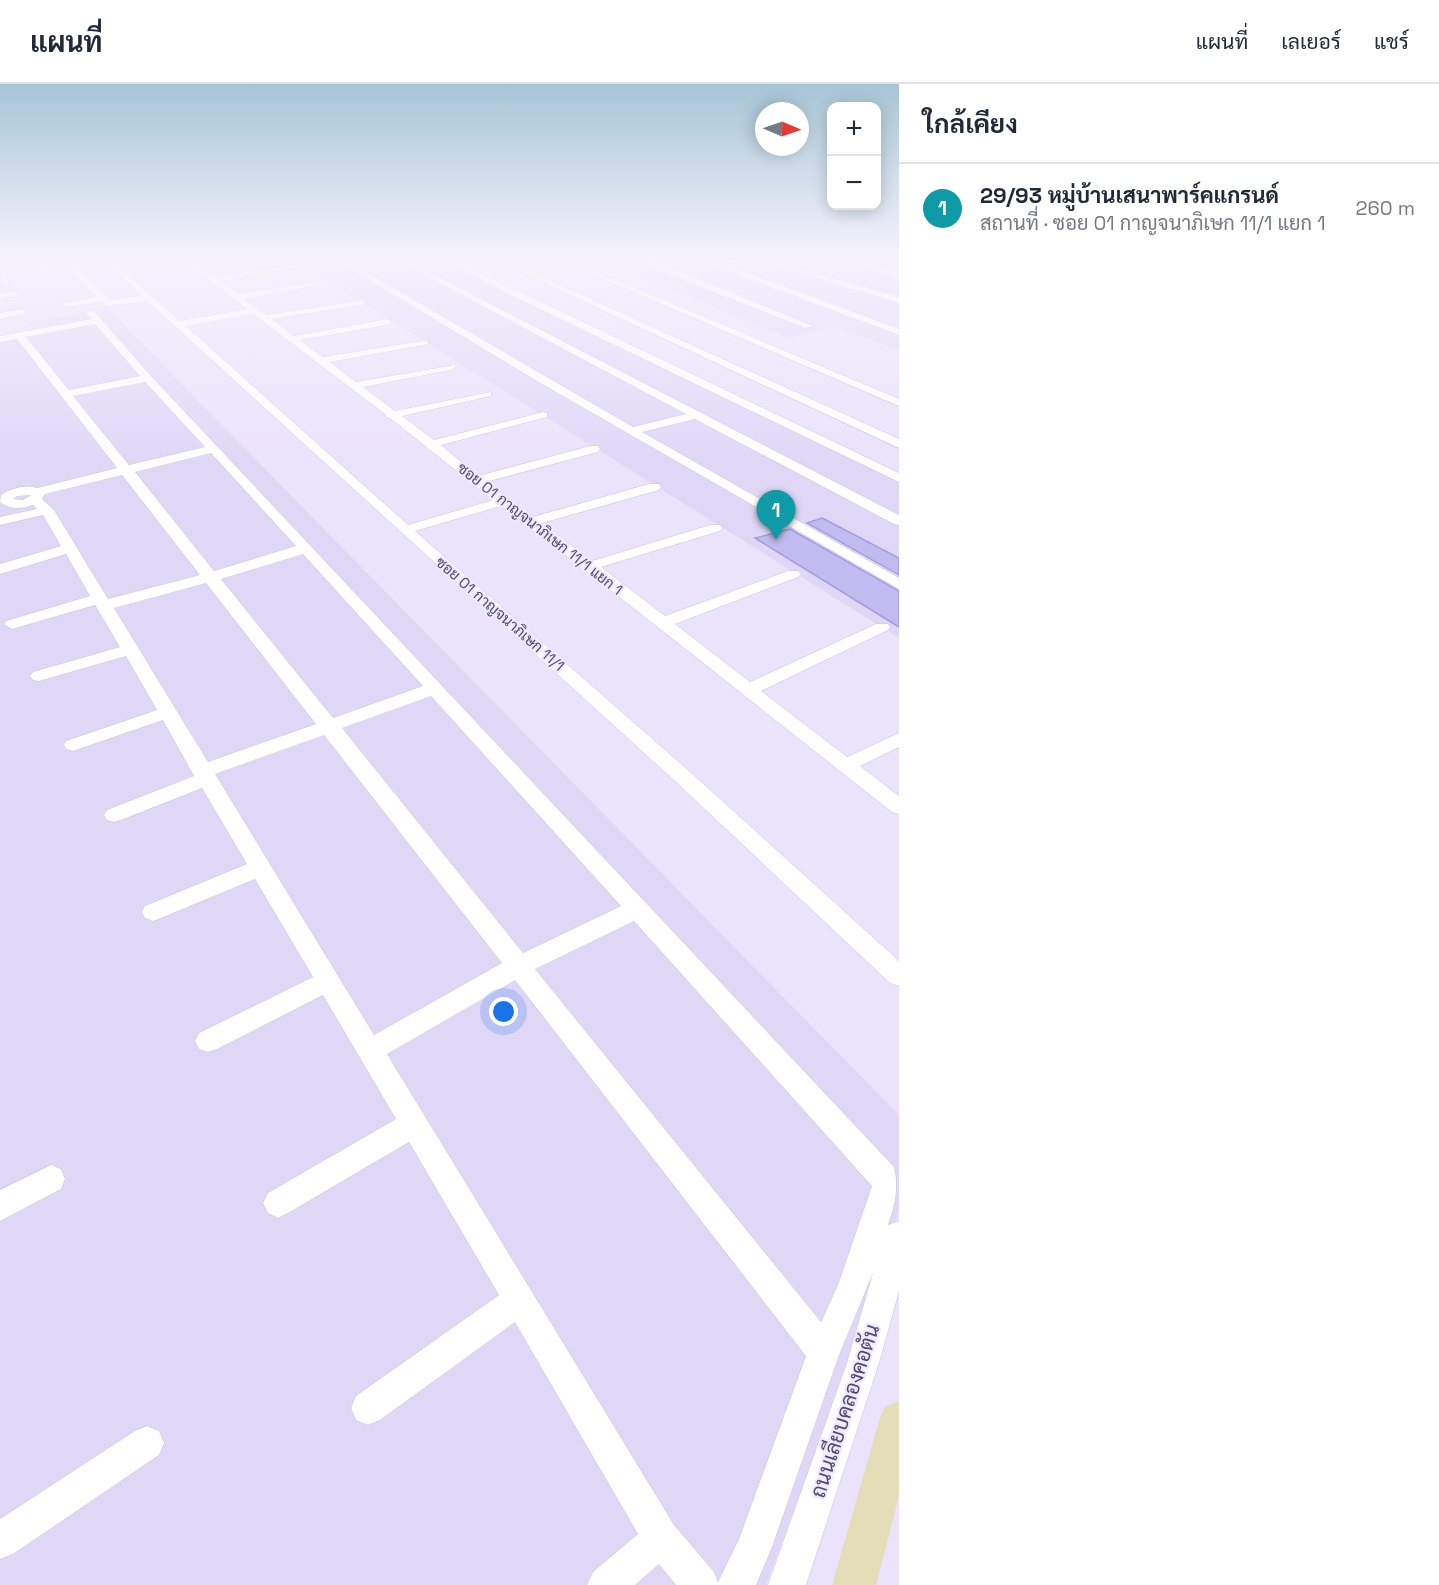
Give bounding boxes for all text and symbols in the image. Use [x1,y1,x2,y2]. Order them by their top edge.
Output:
text: แผนที่ [30,24,103,60]
text: แผนที่ [1196,28,1248,55]
text: เลเยอร์ [1281,28,1341,55]
text: แชร์ [1374,28,1409,55]
north arrow [755,102,809,156]
map controls [827,102,881,210]
button: + [827,102,881,156]
text: ใกล้เคียง [923,107,1018,141]
button: − [827,156,881,210]
text: 29/93 หมู่บ้านเสนาพาร์คแกรนด์ [980,181,1279,209]
text: 1 [938,195,947,221]
text: 260 m [1356,195,1415,221]
text: สถานที่ · ซอย 01 กาญจนาภิเษก 11/1 แยก 1 [980,210,1326,236]
street label: ซอย 01 กาญจนาภิเษก 11/1 แยก 1 [454,458,627,599]
pin: 1 [756,490,796,540]
street label: ซอย 01 กาญจนาภิเษก 11/1 [432,552,569,675]
your location [489,997,518,1026]
street label: ถนนเลียบคลองคอตัน [804,1321,885,1501]

